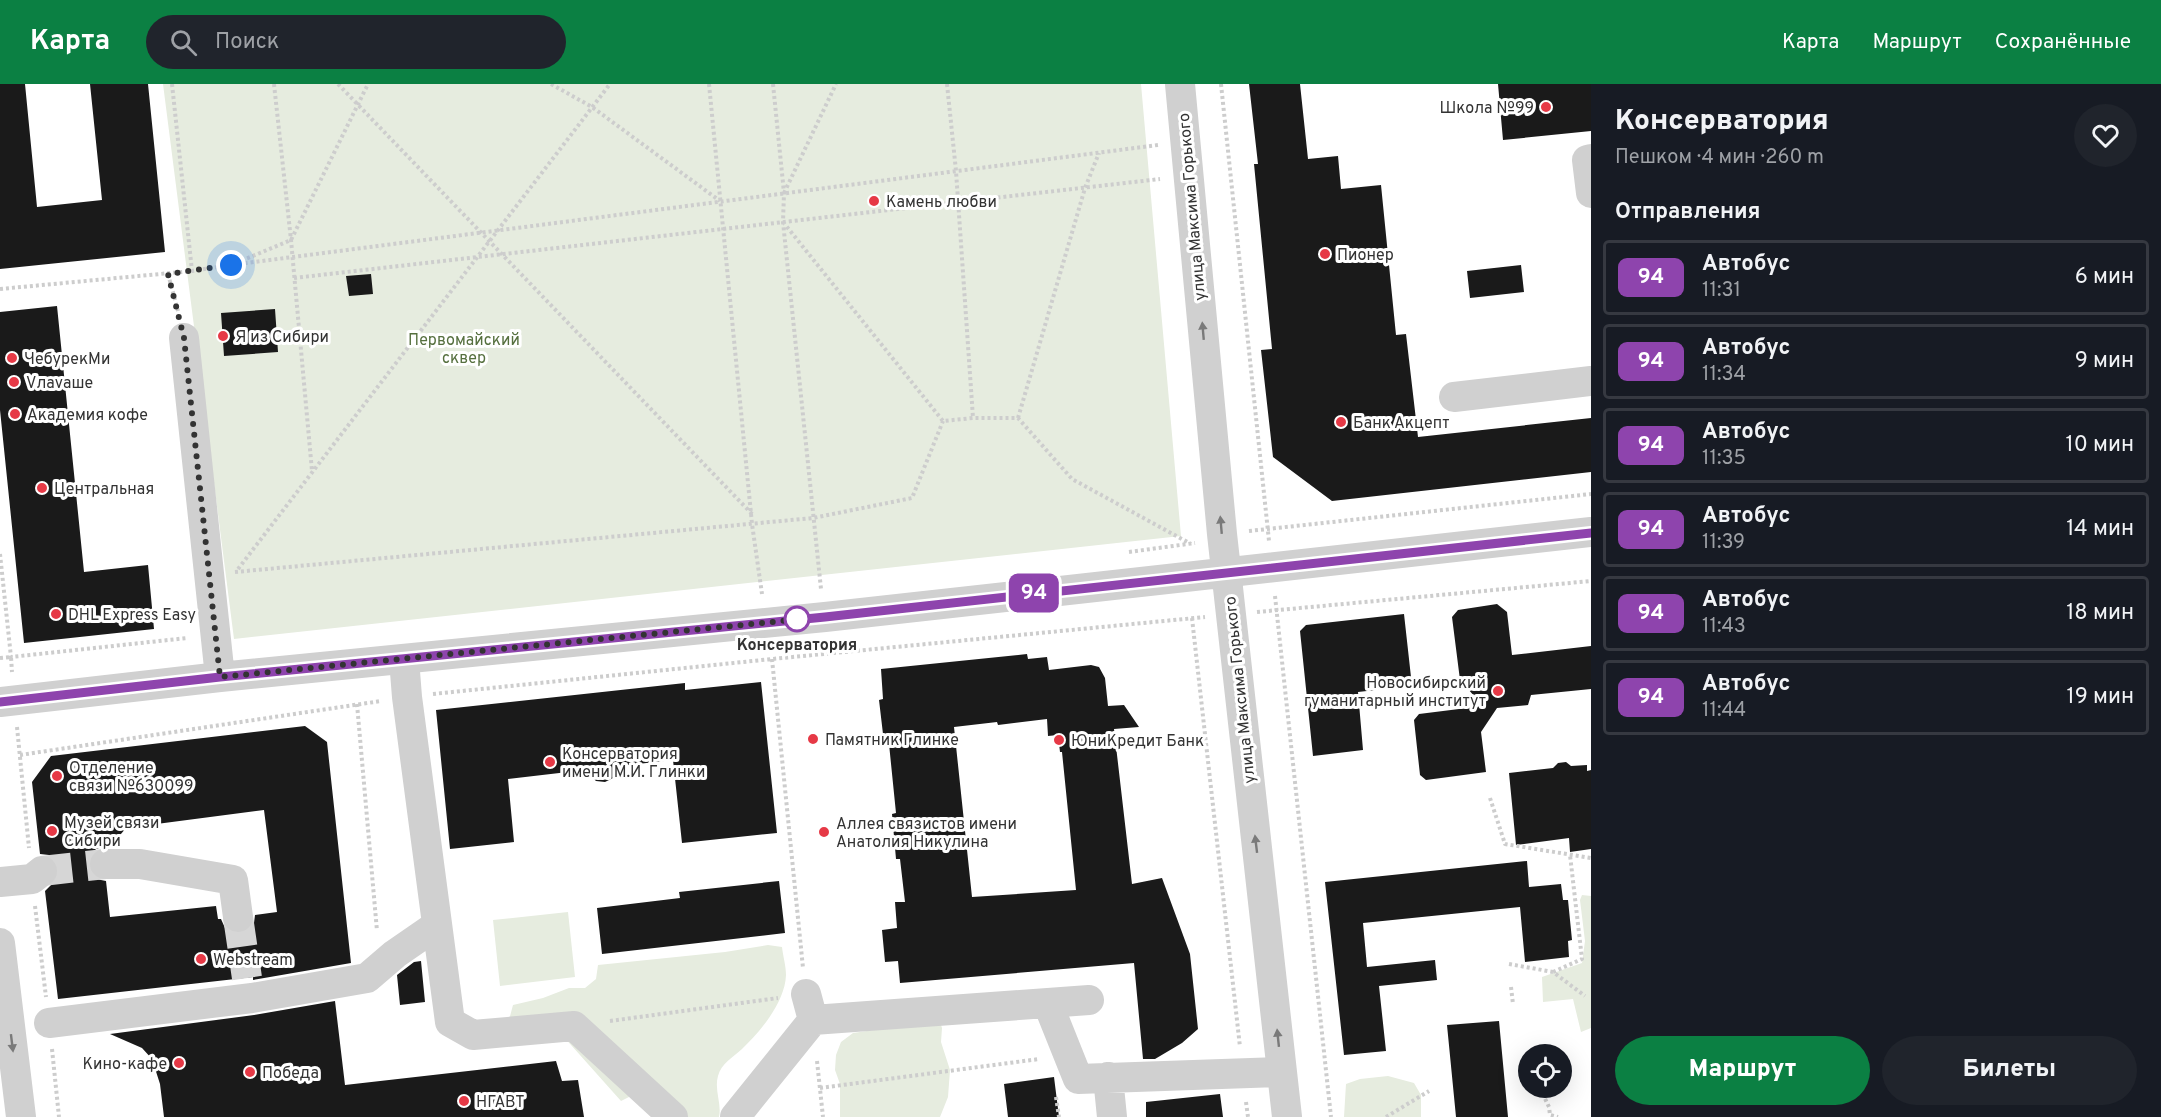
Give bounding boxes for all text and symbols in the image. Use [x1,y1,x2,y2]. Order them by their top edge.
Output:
search box [146,15,566,69]
text: Карта [30,24,110,60]
icon: search [167,26,200,59]
text: Поиск [215,29,279,56]
text: Карта [1782,29,1839,56]
text: Маршрут [1872,29,1962,56]
text: Сохранённые [1995,29,2131,56]
place label: Школа №99 [1439,99,1534,119]
marker: Школа №99 [1539,100,1553,114]
text: Консерватория [1615,104,1829,140]
button: heart [2074,104,2137,167]
street label: улица Максима Горького [1175,112,1211,301]
text: Пешком · 4 мин · 260 m [1615,145,1824,171]
place label: Камень любви [886,193,997,213]
marker: Камень любви [867,194,881,208]
text: Отправления [1615,199,1760,226]
place label: Пионер [1337,246,1394,266]
marker: Пионер [1318,247,1332,261]
your location [216,250,246,280]
text: Автобус [1702,251,1790,278]
text: 94 [1638,264,1664,291]
text: 6 мин [2075,264,2134,291]
text: 11:31 [1702,278,1741,304]
one-way arrow [1198,321,1208,340]
place label: Я из Сибири [235,328,329,348]
marker: Я из Сибири [216,329,230,343]
park label: Первомайский сквер [408,331,520,369]
text: Автобус [1702,335,1790,362]
text: 94 [1638,348,1664,375]
text: 9 мин [2075,348,2134,375]
place label: ЧебурекМи [24,350,110,370]
marker: ЧебурекМи [5,351,19,365]
text: 11:34 [1702,362,1746,388]
place label: Vлаvаше [26,374,93,394]
marker: Vлаvаше [7,375,21,389]
place label: Академия кофе [27,406,148,426]
marker: Академия кофе [8,407,22,421]
place label: Банк Акцепт [1353,414,1449,434]
marker: Банк Акцепт [1334,415,1348,429]
text: Автобус [1702,419,1790,446]
text: 94 [1638,432,1664,459]
text: 10 мин [2065,432,2134,459]
text: 11:35 [1702,446,1746,472]
place label: Центральная [54,480,154,500]
marker: Центральная [35,481,49,495]
text: Автобус [1702,503,1790,530]
one-way arrow [1216,516,1226,535]
text: 94 [1638,516,1664,543]
text: 14 мин [2066,516,2134,543]
text: 11:39 [1702,530,1745,556]
line badge: 94 [1007,574,1061,612]
text: 94 [1021,580,1047,607]
text: Автобус [1702,587,1790,614]
street label: улица Максима Горького [1221,595,1261,784]
text: 94 [1638,600,1664,627]
text: 18 мин [2066,600,2134,627]
place label: DHL Express Easy [68,606,196,626]
marker: Консерватория [784,606,810,632]
marker: DHL Express Easy [49,607,63,621]
text: 11:43 [1702,614,1746,640]
place label: Консерватория [737,636,857,656]
text: Автобус [1702,671,1790,698]
place label: Новосибирский гуманитарный институт [1304,674,1486,712]
marker: Новосибирский гуманитарный институт [1491,684,1505,698]
text: 94 [1638,684,1664,711]
text: 19 мин [2066,684,2134,711]
text: 11:44 [1702,698,1746,724]
place label: Памятник Глинке [825,731,959,751]
marker: Памятник Глинке [806,732,820,746]
place label: ЮниКредит Банк [1071,732,1204,752]
marker: ЮниКредит Банк [1052,733,1066,747]
place label: Консерватория имени М.И. Глинки [562,745,705,783]
marker: Консерватория имени М.И. Глинки [543,755,557,769]
place label: Отделение связи №630099 [69,759,194,797]
marker: Отделение связи №630099 [50,769,64,783]
place label: Музей связи Сибири [64,814,159,852]
place label: Аллея связистов имени Анатолия Никулина [836,815,1017,853]
marker: Музей связи Сибири [45,824,59,838]
marker: Аллея связистов имени Анатолия Никулина [817,825,831,839]
one-way arrow [1251,835,1261,854]
place label: Webstream [213,951,293,971]
marker: Webstream [194,952,208,966]
one-way arrow [1273,1028,1283,1047]
one-way arrow [7,1033,17,1052]
button: Маршрут [1615,1036,1870,1105]
button: Билеты [1882,1036,2137,1105]
map controls [1518,1044,1572,1098]
button: locate [1518,1044,1572,1098]
place label: Кино-кафе [82,1055,167,1075]
marker: Кино-кафе [172,1056,186,1070]
place label: Победа [262,1064,319,1084]
marker: Победа [243,1065,257,1079]
place label: НГАВТ [476,1093,524,1113]
marker: НГАВТ [457,1094,471,1108]

